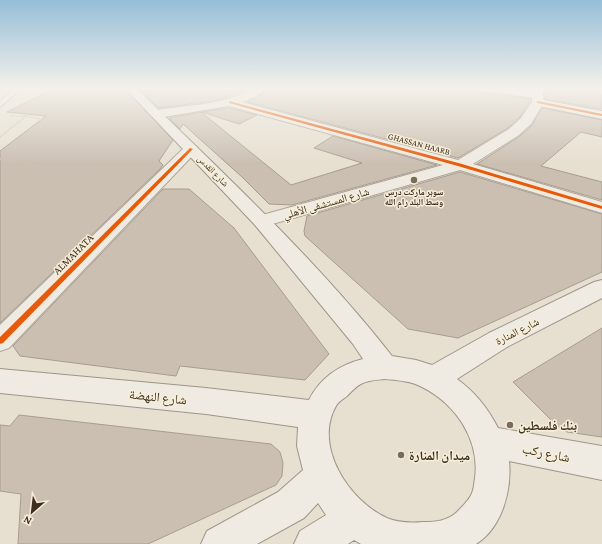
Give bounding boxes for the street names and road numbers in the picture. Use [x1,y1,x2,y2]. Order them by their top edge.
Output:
street label: GHASSAN HAARB [387,131,451,157]
street label: شارع القدس [195,153,231,189]
street label: شارع المستشفى الأهلي [282,185,371,224]
street label: ALMAHATA [50,231,96,277]
street label: شارع المنارة [493,315,541,348]
street label: شارع النهضة [128,387,188,409]
street label: شارع ركب [521,441,571,467]

